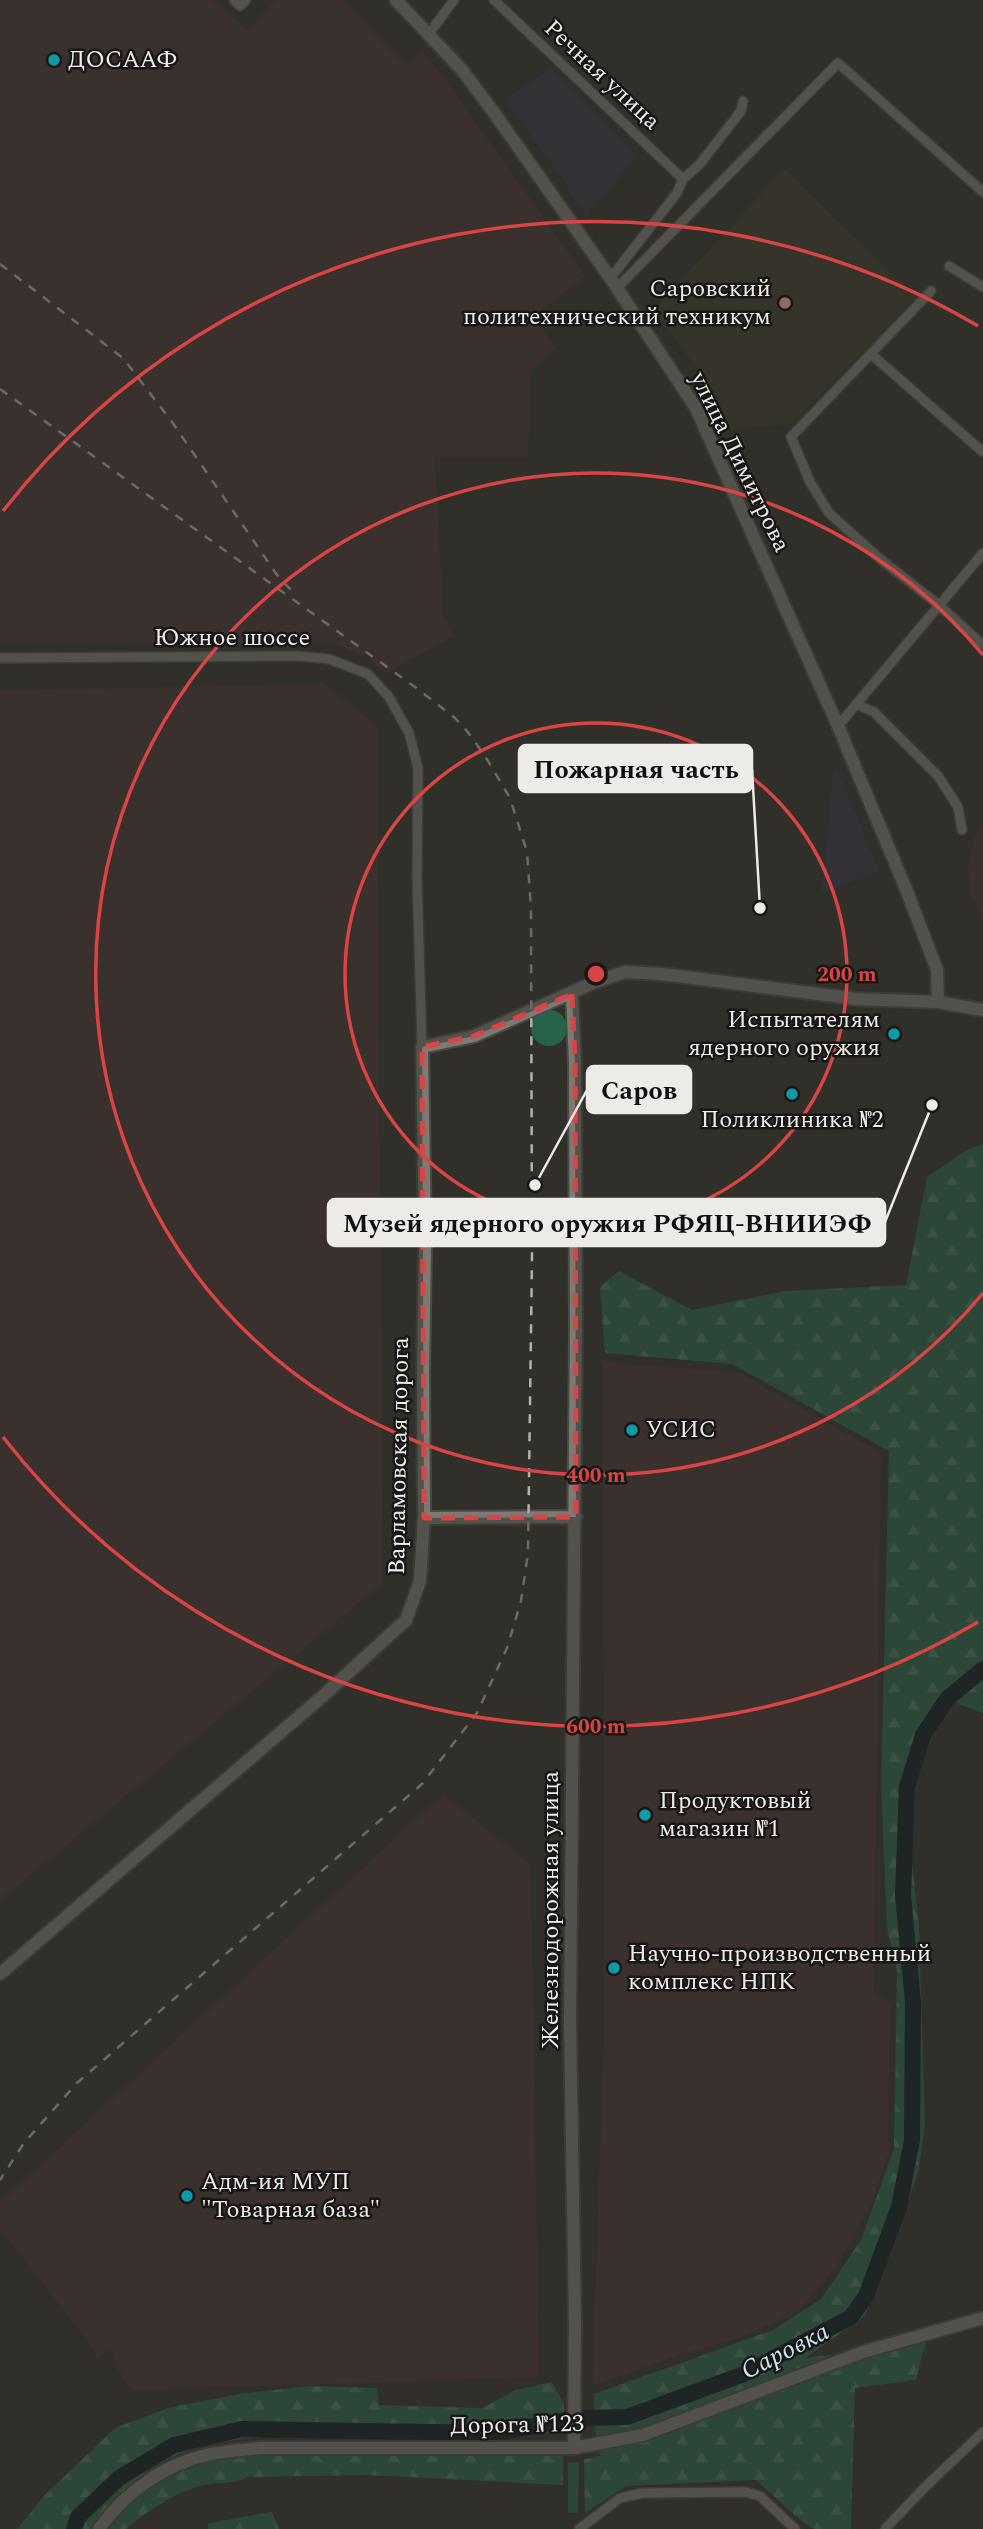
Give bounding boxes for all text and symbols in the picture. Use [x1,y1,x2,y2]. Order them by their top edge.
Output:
street label: Речная улица [536,11,669,139]
place label: ДОСААФ [68,42,177,78]
marker: ДОСААФ [46,52,62,68]
place label: Саровский политехнический техникум [463,271,771,335]
marker: Саровский политехнический техникум [777,295,793,311]
street label: улица Димитрова [680,365,799,559]
street label: Южное шоссе [154,620,310,656]
callout: Пожарная часть [519,745,752,792]
text: Пожарная часть [533,750,739,790]
text: 200 m [817,959,877,991]
centre of rings [584,962,608,986]
place label: Испытателям ядерного оружия [688,1002,880,1066]
marker: Испытателям ядерного оружия [886,1026,902,1042]
callout: Саров [587,1066,691,1113]
text: Саров [601,1071,677,1111]
marker: Поликлиника №2 [784,1086,800,1102]
place label: Поликлиника №2 [700,1102,884,1138]
callout: Музей ядерного оружия РФЯЦ-ВНИИЭФ [328,1199,885,1246]
text: Музей ядерного оружия РФЯЦ-ВНИИЭФ [343,1204,871,1244]
street label: Варламовская дорога [379,1336,419,1575]
place label: УСИС [646,1412,716,1448]
marker: УСИС [624,1422,640,1438]
text: 400 m [566,1460,626,1492]
text: 600 m [566,1711,626,1743]
street label: Железнодорожная улица [533,1771,569,2049]
place label: Продуктовый магазин №1 [659,1783,811,1847]
marker: Продуктовый магазин №1 [637,1807,653,1823]
place label: Научно-производственный комплекс НПК [628,1936,931,2000]
marker: Научно-производственный комплекс НПК [606,1960,622,1976]
place label: Адм-ия МУП "Товарная база" [201,2164,380,2228]
marker: Адм-ия МУП "Товарная база" [179,2188,195,2204]
water label: Саровка [734,2312,836,2390]
street label: Дорога №123 [450,2406,584,2444]

